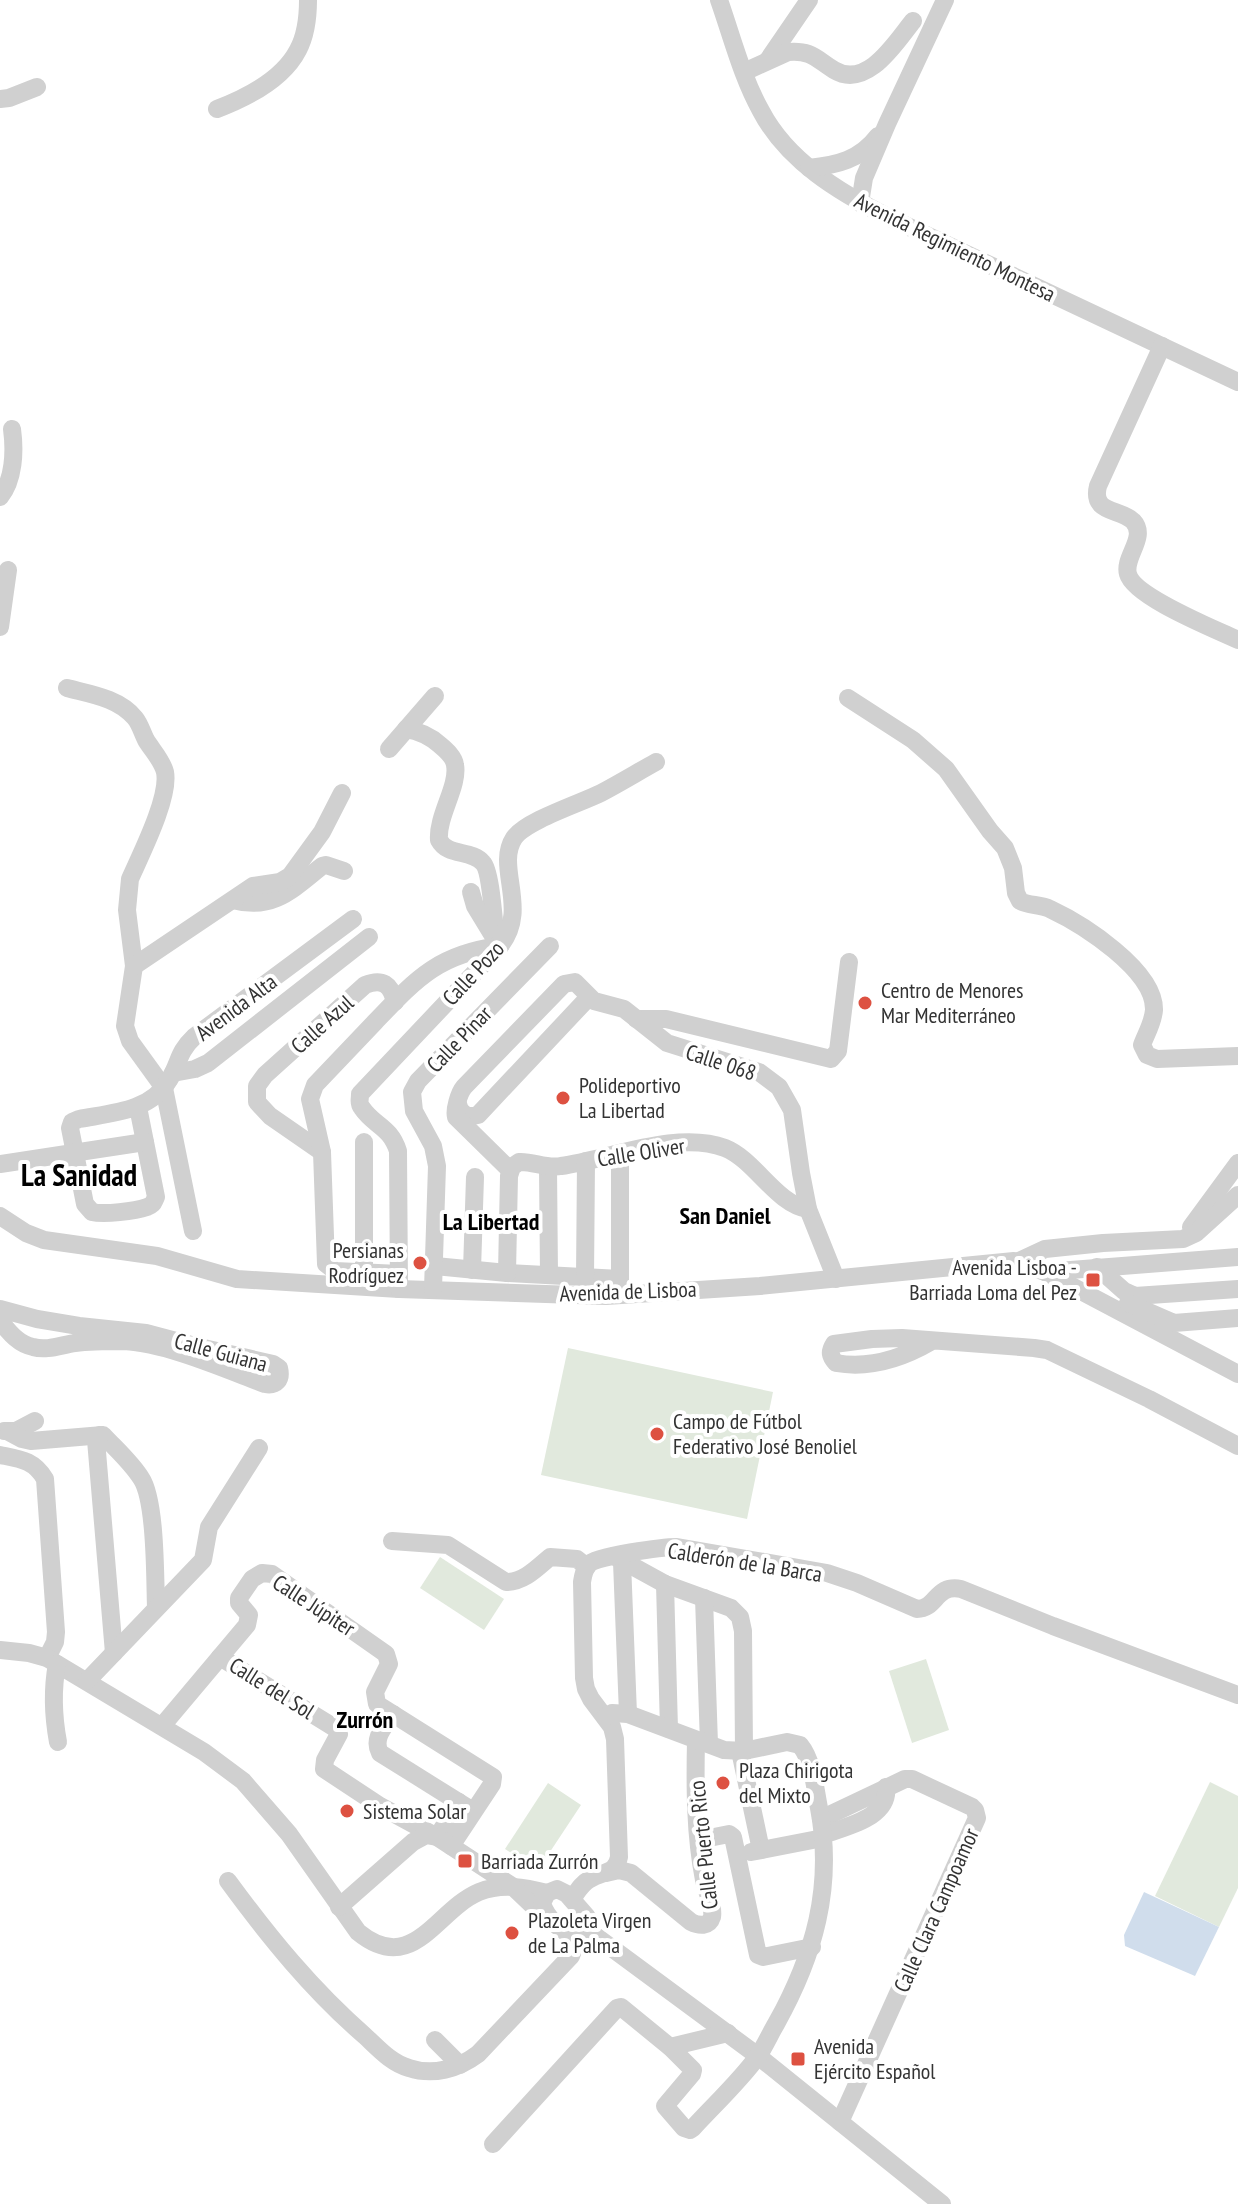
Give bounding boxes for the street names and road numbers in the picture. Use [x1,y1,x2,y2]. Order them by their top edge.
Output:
street label: Avenida Regimiento Montesa [850,186,1060,308]
street label: Calle Pozo [436,935,510,1011]
street label: Avenida Alta [190,967,282,1047]
street label: Calle Azul [285,988,360,1059]
street label: Calle Pinar [421,1000,497,1078]
street label: Calle 068 [682,1038,760,1086]
street label: Calle Oliver [595,1131,687,1173]
street label: Avenida de Lisboa [559,1275,697,1307]
street label: Calle Guiana [171,1326,271,1378]
street label: Calderón de la Barca [666,1536,824,1588]
street label: Calle Júpiter [267,1568,361,1642]
street label: Calle del Sol [224,1651,320,1726]
street label: Calle Puerto Rico [682,1779,724,1911]
street label: Calle Clara Campoamor [887,1824,985,1996]

